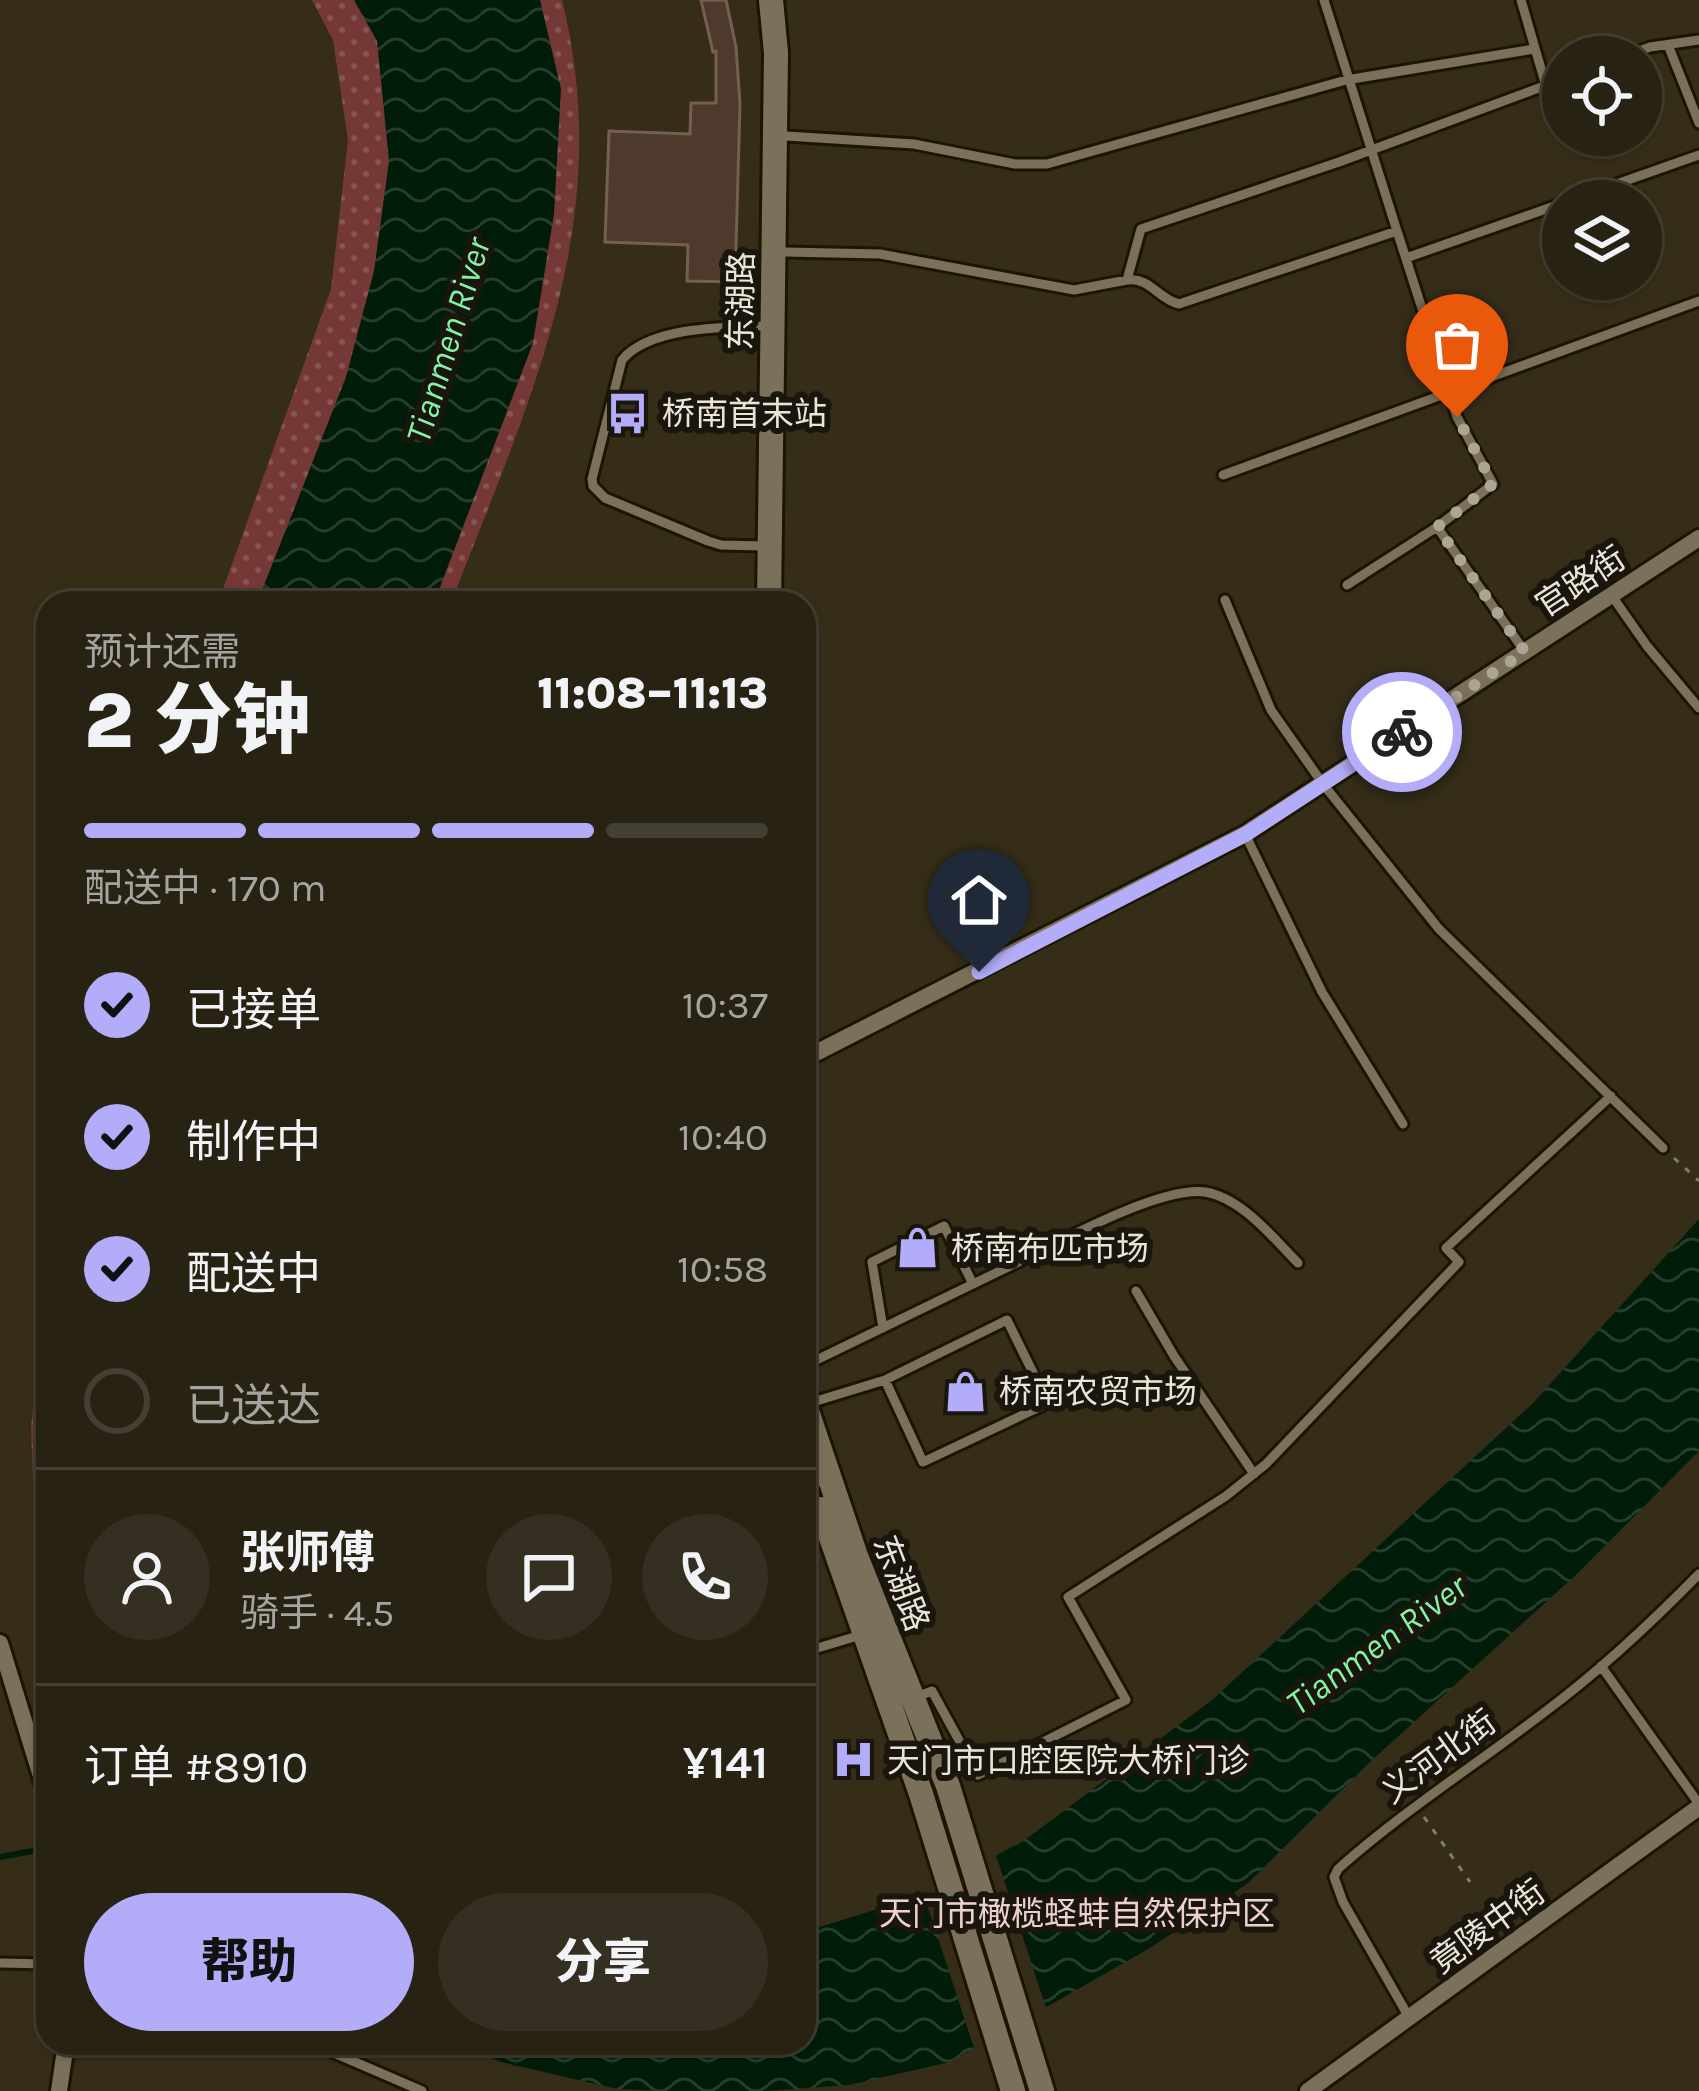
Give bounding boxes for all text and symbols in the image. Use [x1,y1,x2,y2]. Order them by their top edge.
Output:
map controls [1542,36,1662,300]
button: locate [1542,36,1662,156]
button: layers [1542,180,1662,300]
water label: Tianmen River [397,231,500,448]
street label: 东湖路 [721,251,761,351]
pin [1406,294,1508,417]
icon: bag [1424,312,1490,378]
bus stop icon: 桥南首末站 [605,390,651,436]
place label: 桥南首末站 [662,395,827,433]
street label: 官路街 [1529,539,1632,625]
text: 预计还需 [84,629,240,675]
text: 11:08–11:13 [537,667,768,719]
courier [1342,672,1462,792]
text: 2 分钟 [84,675,310,767]
icon: bike [1369,699,1435,765]
pin [928,849,1030,972]
text: 配送中 · 170 m [84,865,327,911]
icon: home [946,867,1012,933]
icon: check [84,972,150,1038]
text: 10:37 [682,982,768,1028]
text: 已接单 [186,984,321,1036]
icon: check [84,1104,150,1170]
text: 10:40 [678,1114,768,1160]
text: 制作中 [186,1116,321,1168]
shop icon: 桥南布匹市场 [894,1225,940,1271]
place label: 桥南布匹市场 [951,1230,1149,1268]
icon: check [84,1236,150,1302]
text: 10:58 [677,1246,768,1292]
text: 配送中 [186,1248,321,1300]
shop icon: 桥南农贸市场 [942,1368,988,1414]
place label: 桥南农贸市场 [999,1373,1197,1411]
text: 已送达 [186,1380,321,1432]
button: person [84,1514,210,1640]
button: chat [486,1514,612,1640]
button: phone [642,1514,768,1640]
text: 张师傅 [240,1527,375,1579]
street label: 东湖路 [866,1530,937,1636]
water label: Tianmen River [1278,1564,1476,1724]
text: 骑手 · 4.5 [240,1590,394,1636]
street label: 义河北街 [1374,1703,1503,1811]
text: ¥141 [683,1737,768,1789]
hospital icon: 天门市口腔医院大桥门诊 [830,1737,876,1783]
text: 订单 #8910 [84,1741,308,1793]
place label: 天门市口腔医院大桥门诊 [887,1742,1250,1780]
street label: 竟陵中街 [1423,1873,1552,1981]
button: 帮助 [84,1893,414,2031]
button: 分享 [438,1893,768,2031]
park label: 天门市橄榄蛏蚌自然保护区 [879,1895,1275,1933]

